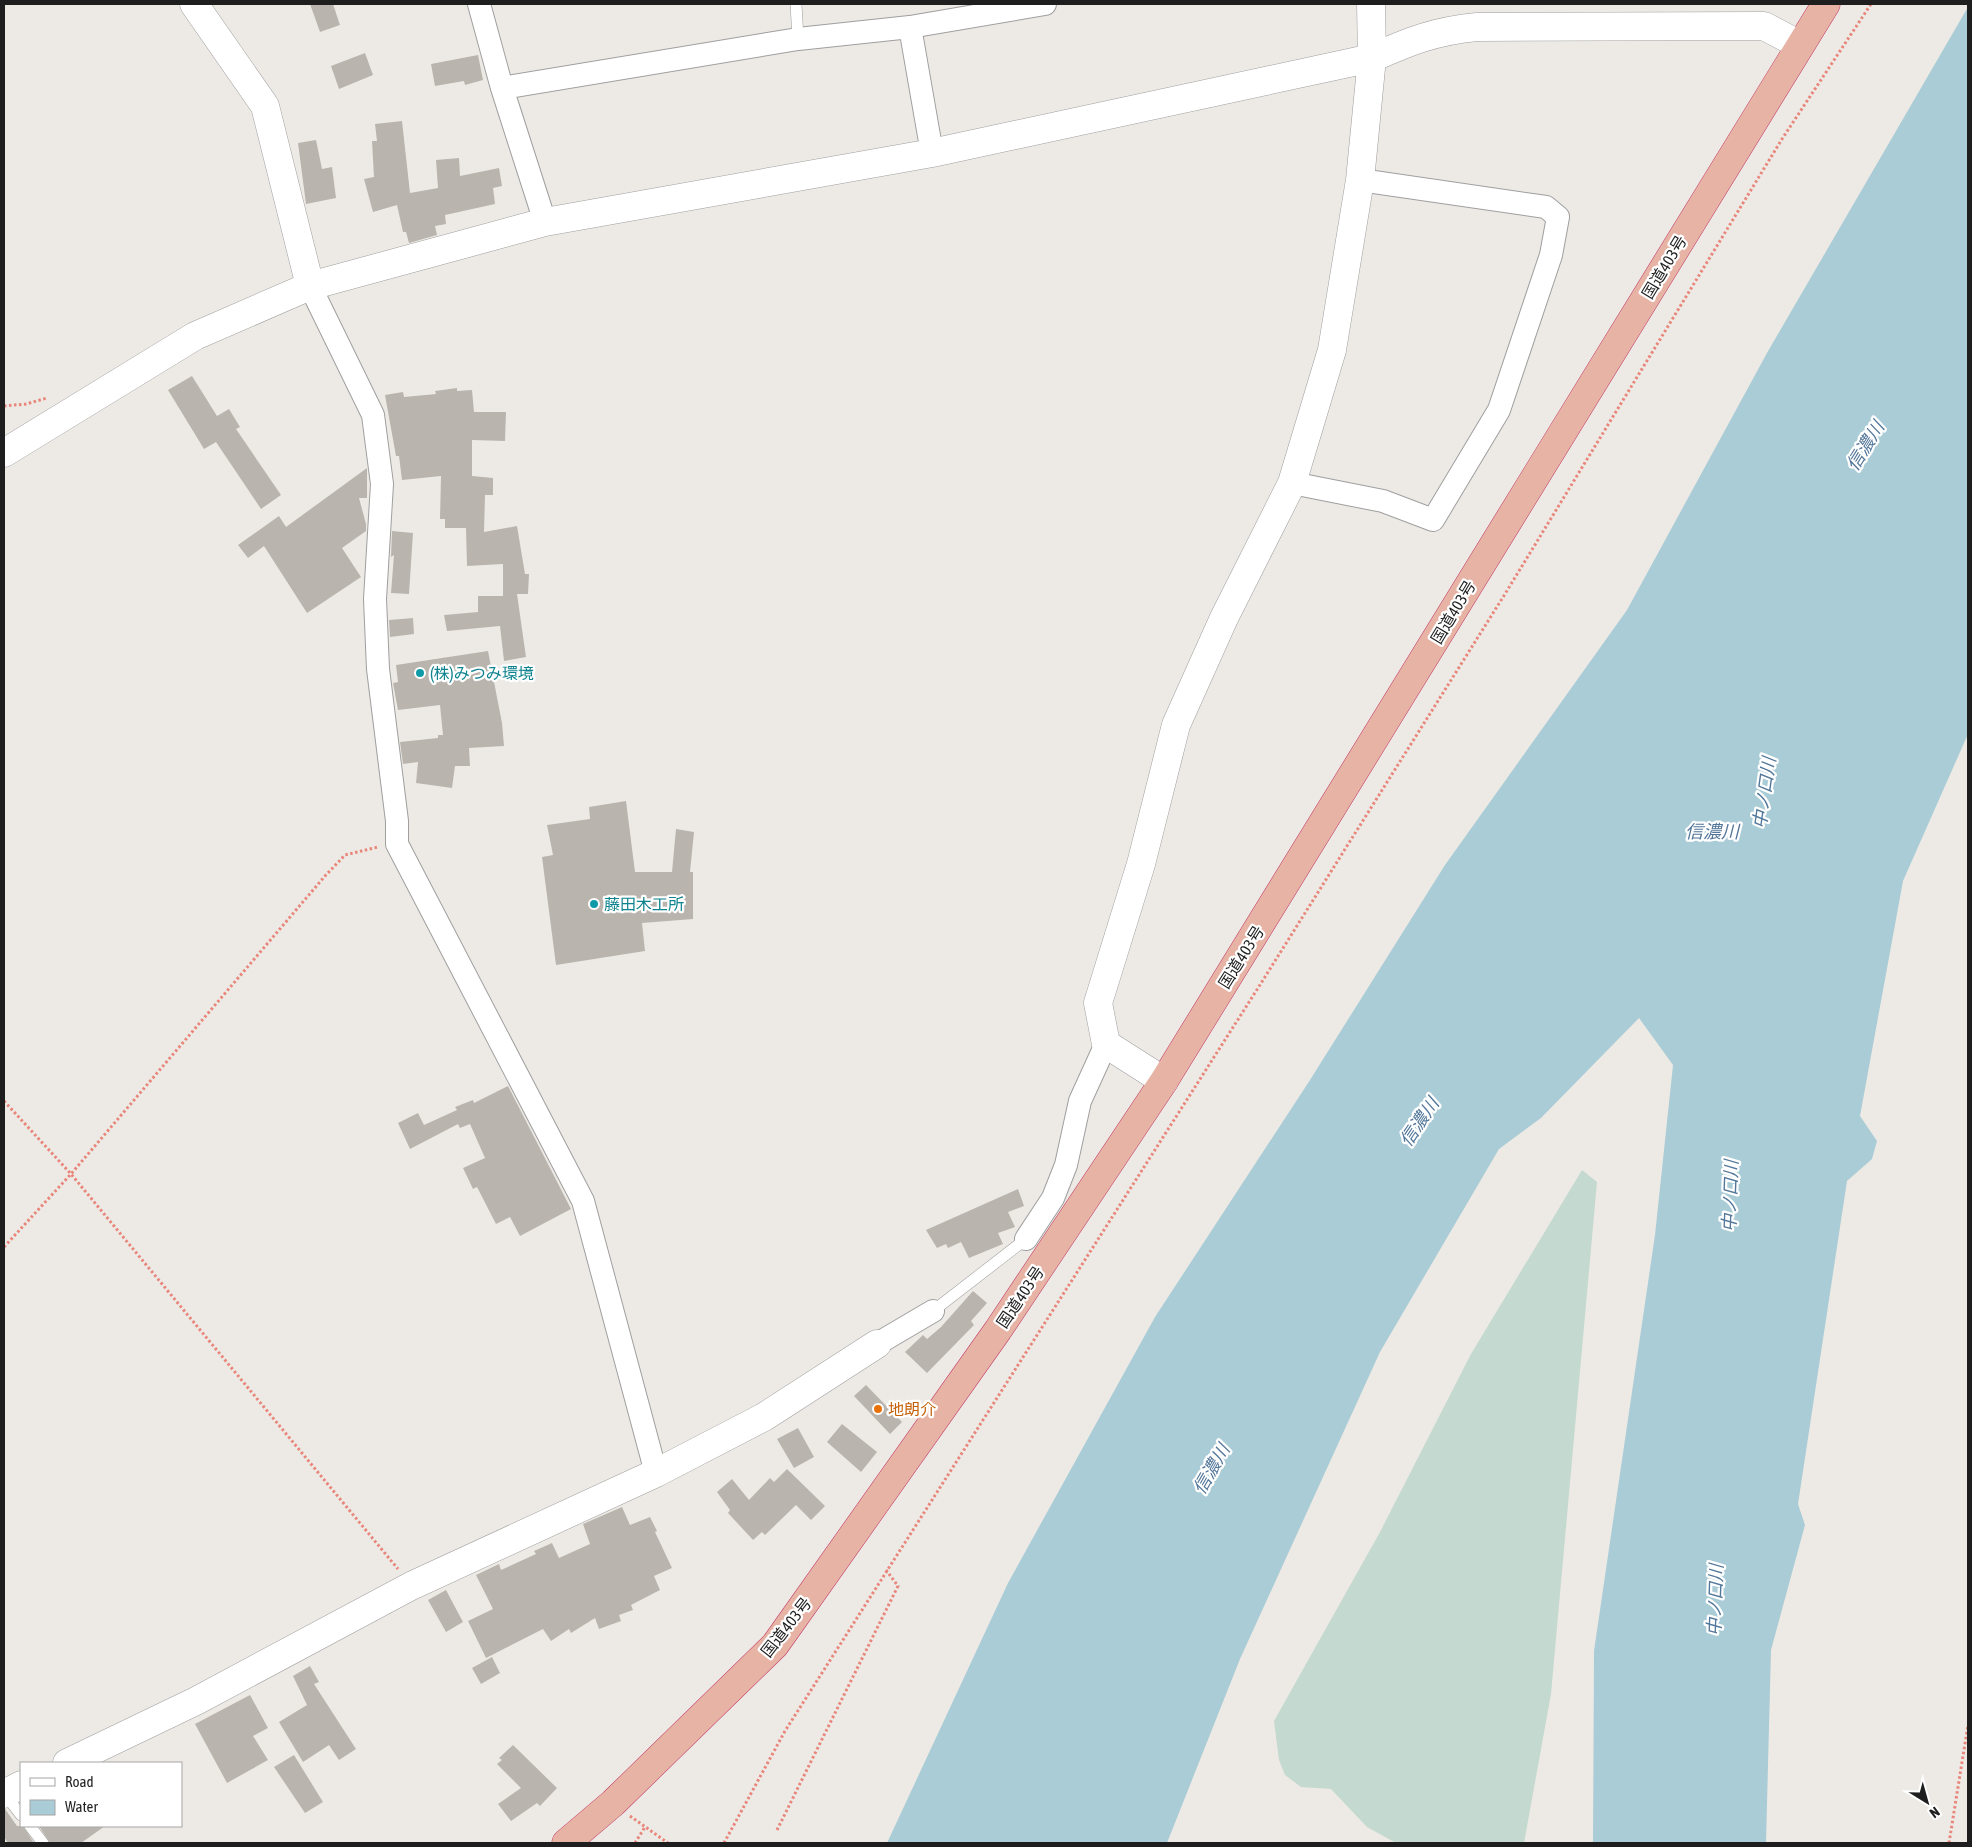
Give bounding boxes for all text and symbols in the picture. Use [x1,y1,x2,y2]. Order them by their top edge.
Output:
street label: 国道403号 [1638,232,1690,302]
water label: 信濃川 [1842,416,1889,474]
street label: 国道403号 [1427,577,1479,647]
place label: (株)みつみ環境 [430,664,534,683]
marker: (株)みつみ環境 [414,667,426,679]
water label: 中ノ口川 [1749,754,1780,830]
water label: 信濃川 [1685,821,1741,842]
place label: 藤田木工所 [604,895,684,913]
marker: 藤田木工所 [588,898,600,910]
street label: 国道403号 [1215,922,1267,992]
water label: 信濃川 [1395,1092,1444,1150]
water label: 中ノ口川 [1718,1158,1742,1232]
street label: 国道403号 [993,1263,1047,1331]
place label: 地朗介 [888,1400,936,1418]
marker: 地朗介 [872,1403,884,1415]
water label: 信濃川 [1188,1439,1235,1498]
water label: 中ノ口川 [1703,1562,1727,1636]
street label: 国道403号 [757,1594,815,1660]
legend [20,1762,182,1827]
text: Road [65,1773,94,1790]
north arrow [1902,1777,1952,1827]
text: Water [65,1798,98,1815]
text: N [1927,1804,1943,1821]

